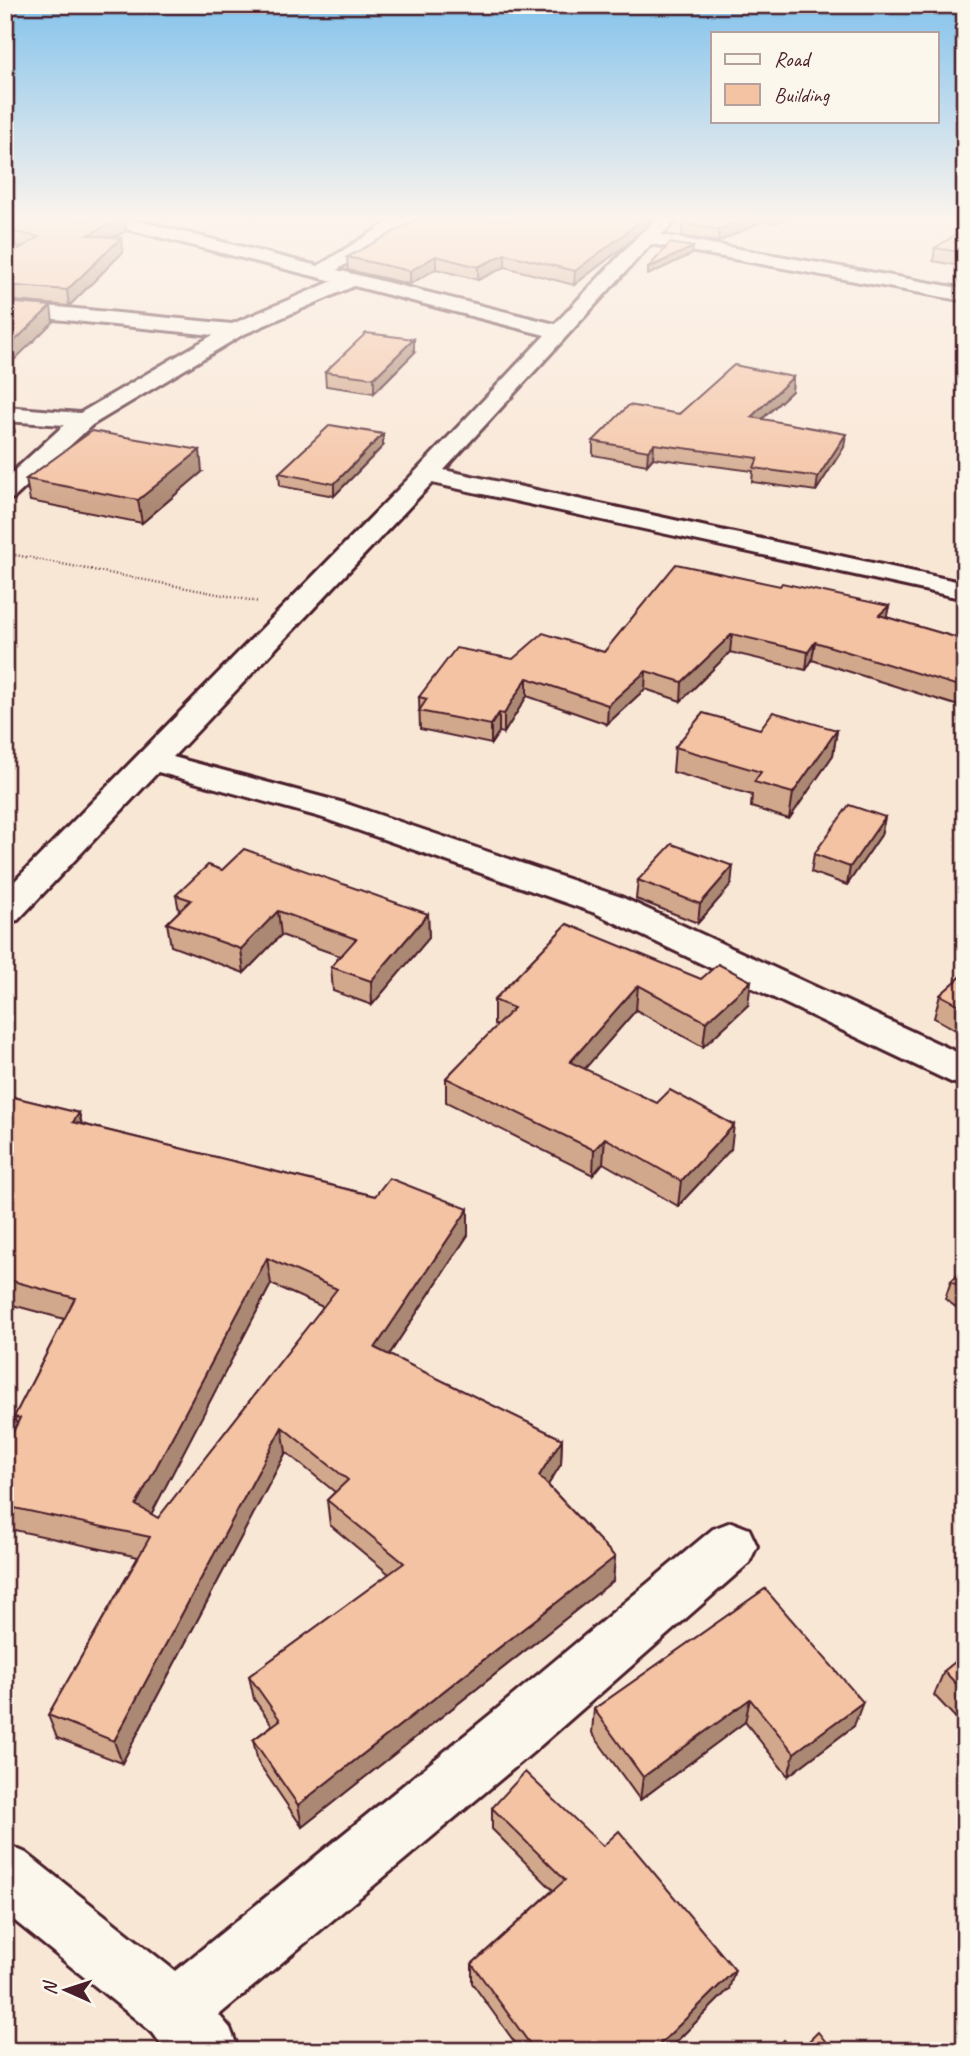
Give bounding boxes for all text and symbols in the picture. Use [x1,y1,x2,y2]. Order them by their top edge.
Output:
legend [711,32,939,122]
text: Road [774,46,813,72]
text: Building [774,82,831,108]
north arrow [32,1954,102,2024]
text: N [38,1979,62,1996]

